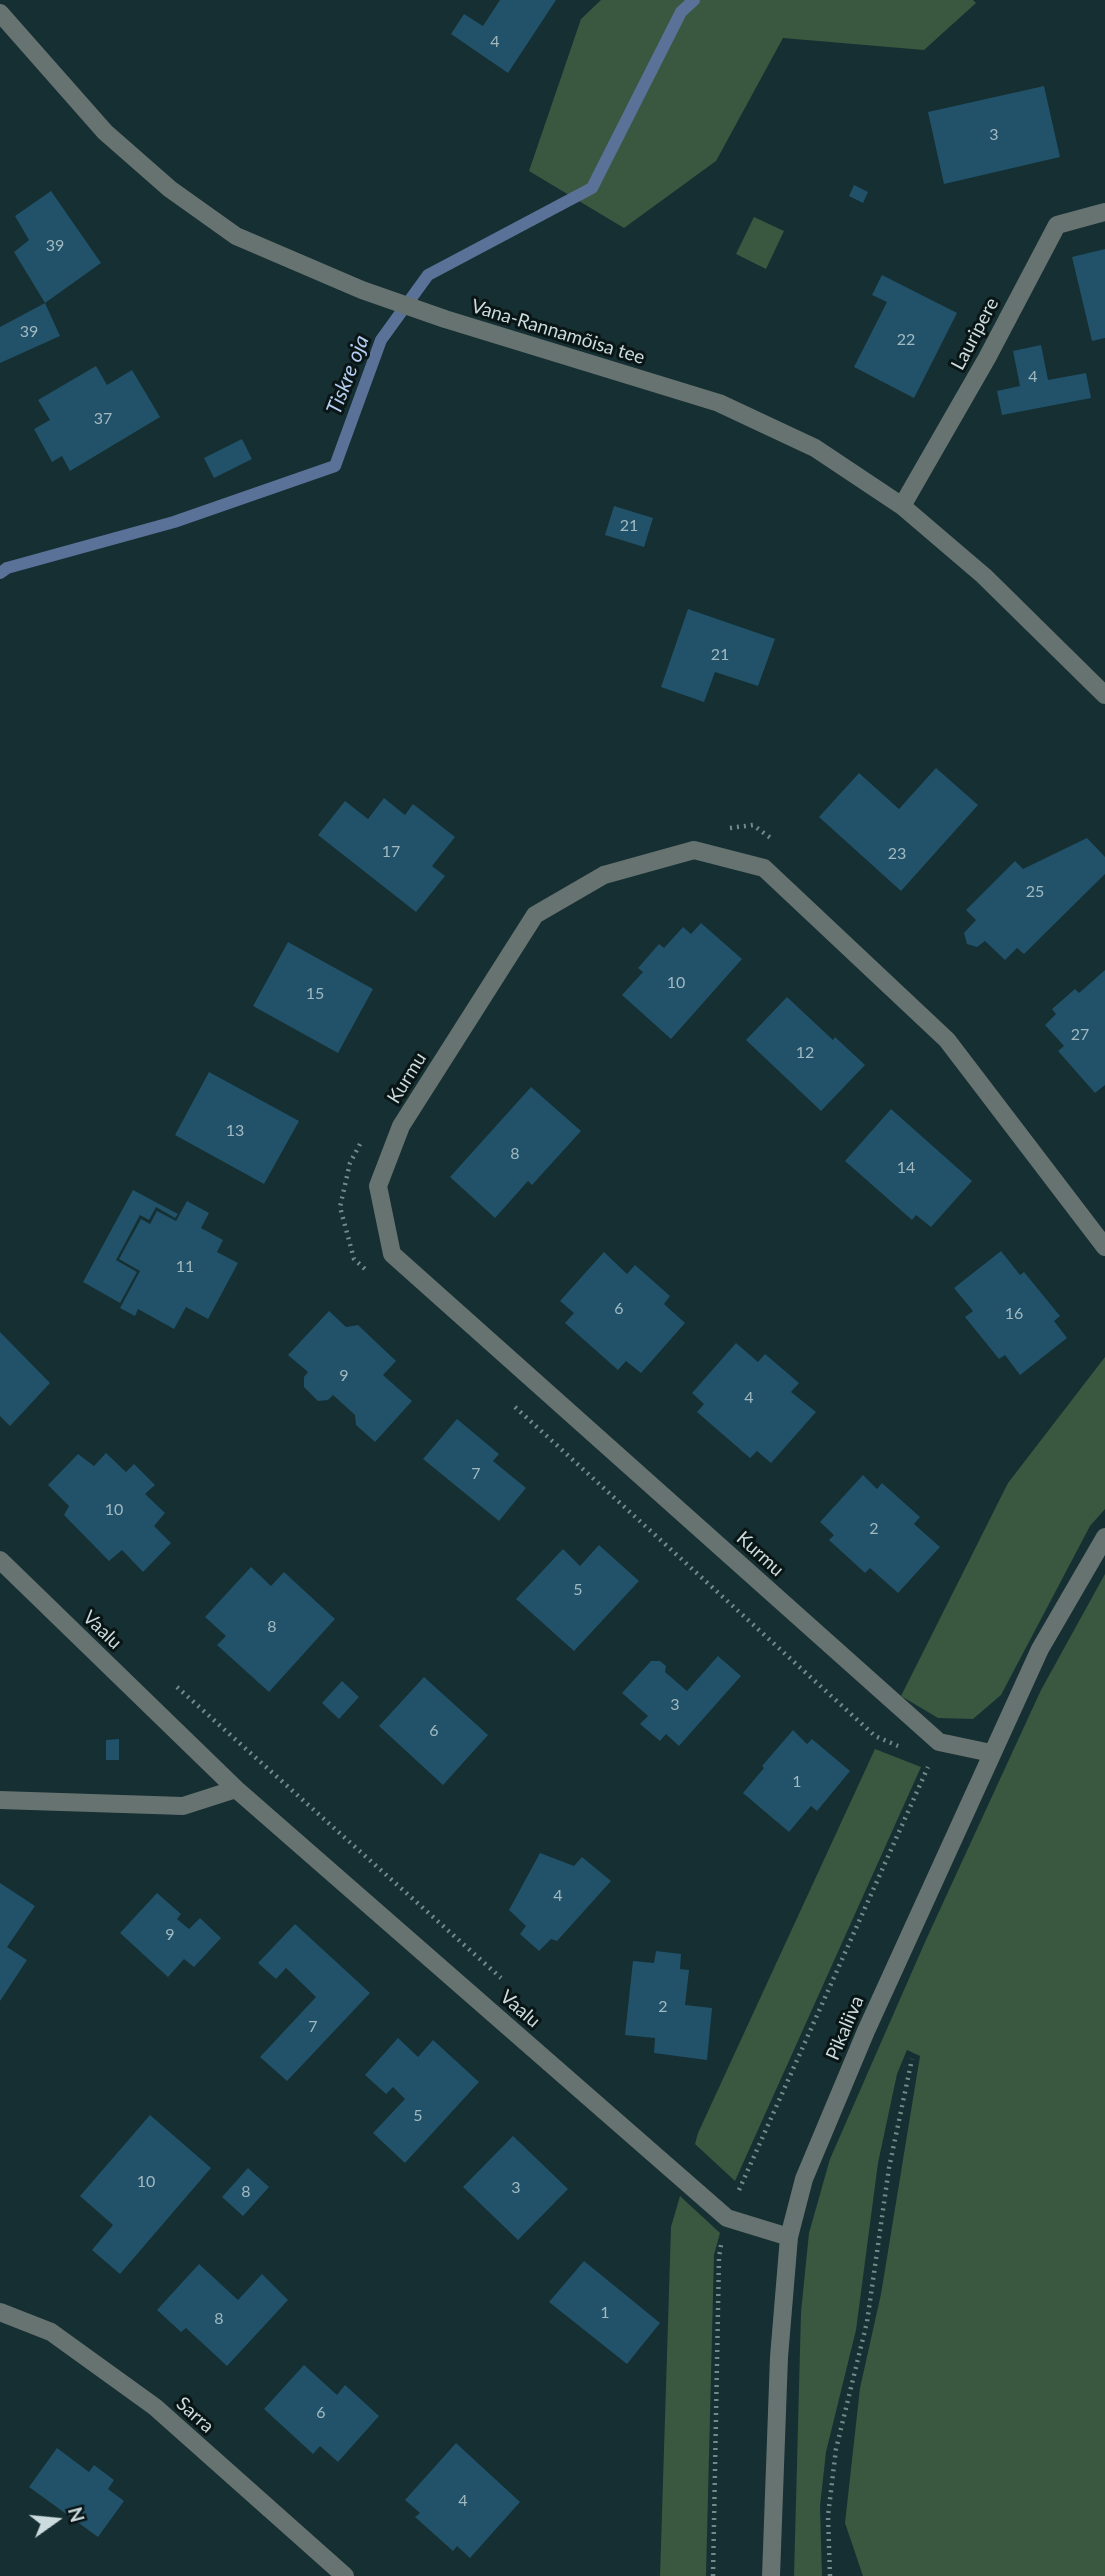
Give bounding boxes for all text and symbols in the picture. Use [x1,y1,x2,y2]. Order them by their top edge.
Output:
house number: 4 [490,32,500,52]
house number: 3 [989,125,999,145]
house number: 39 [46,236,64,256]
street label: Lauripere [947,294,1003,374]
street label: Vana-Rannamõisa tee [469,295,647,369]
house number: 39 [20,322,38,342]
house number: 22 [897,330,915,350]
water label: Tiskre oja [321,332,375,418]
house number: 4 [1028,367,1038,387]
house number: 37 [94,409,112,429]
house number: 21 [620,516,638,536]
house number: 21 [711,645,729,665]
house number: 17 [382,842,400,862]
house number: 23 [888,844,906,864]
house number: 25 [1026,882,1044,902]
house number: 10 [667,973,685,993]
house number: 15 [306,984,324,1004]
house number: 27 [1071,1025,1089,1045]
house number: 12 [796,1043,814,1063]
street label: Kurmu [383,1048,431,1108]
house number: 13 [226,1121,244,1141]
house number: 8 [510,1144,520,1164]
house number: 14 [897,1158,915,1178]
house number: 11 [176,1257,194,1277]
house number: 6 [614,1299,624,1319]
house number: 16 [1005,1304,1023,1324]
house number: 9 [339,1366,349,1386]
house number: 4 [744,1388,754,1408]
house number: 7 [471,1464,481,1484]
house number: 10 [105,1500,123,1520]
house number: 2 [869,1519,879,1539]
street label: Kurmu [732,1527,788,1581]
house number: 5 [573,1580,583,1600]
street label: Vaalu [78,1606,126,1654]
house number: 8 [267,1617,277,1637]
house number: 3 [670,1695,680,1715]
house number: 6 [429,1721,439,1741]
house number: 1 [792,1772,802,1792]
house number: 4 [553,1886,563,1906]
house number: 9 [165,1925,175,1945]
street label: Vaalu [495,1985,545,2033]
street label: Pikaliiva [821,1992,869,2064]
house number: 2 [658,1997,668,2017]
house number: 7 [308,2017,318,2037]
house number: 5 [413,2106,423,2126]
house number: 10 [137,2172,155,2192]
house number: 3 [511,2178,521,2198]
house number: 8 [241,2182,251,2202]
house number: 1 [600,2303,610,2323]
house number: 8 [214,2309,224,2329]
street label: Sarra [171,2392,219,2438]
house number: 6 [316,2403,326,2423]
north arrow [21,2485,91,2555]
house number: 4 [458,2491,468,2511]
text: N [64,2504,90,2524]

